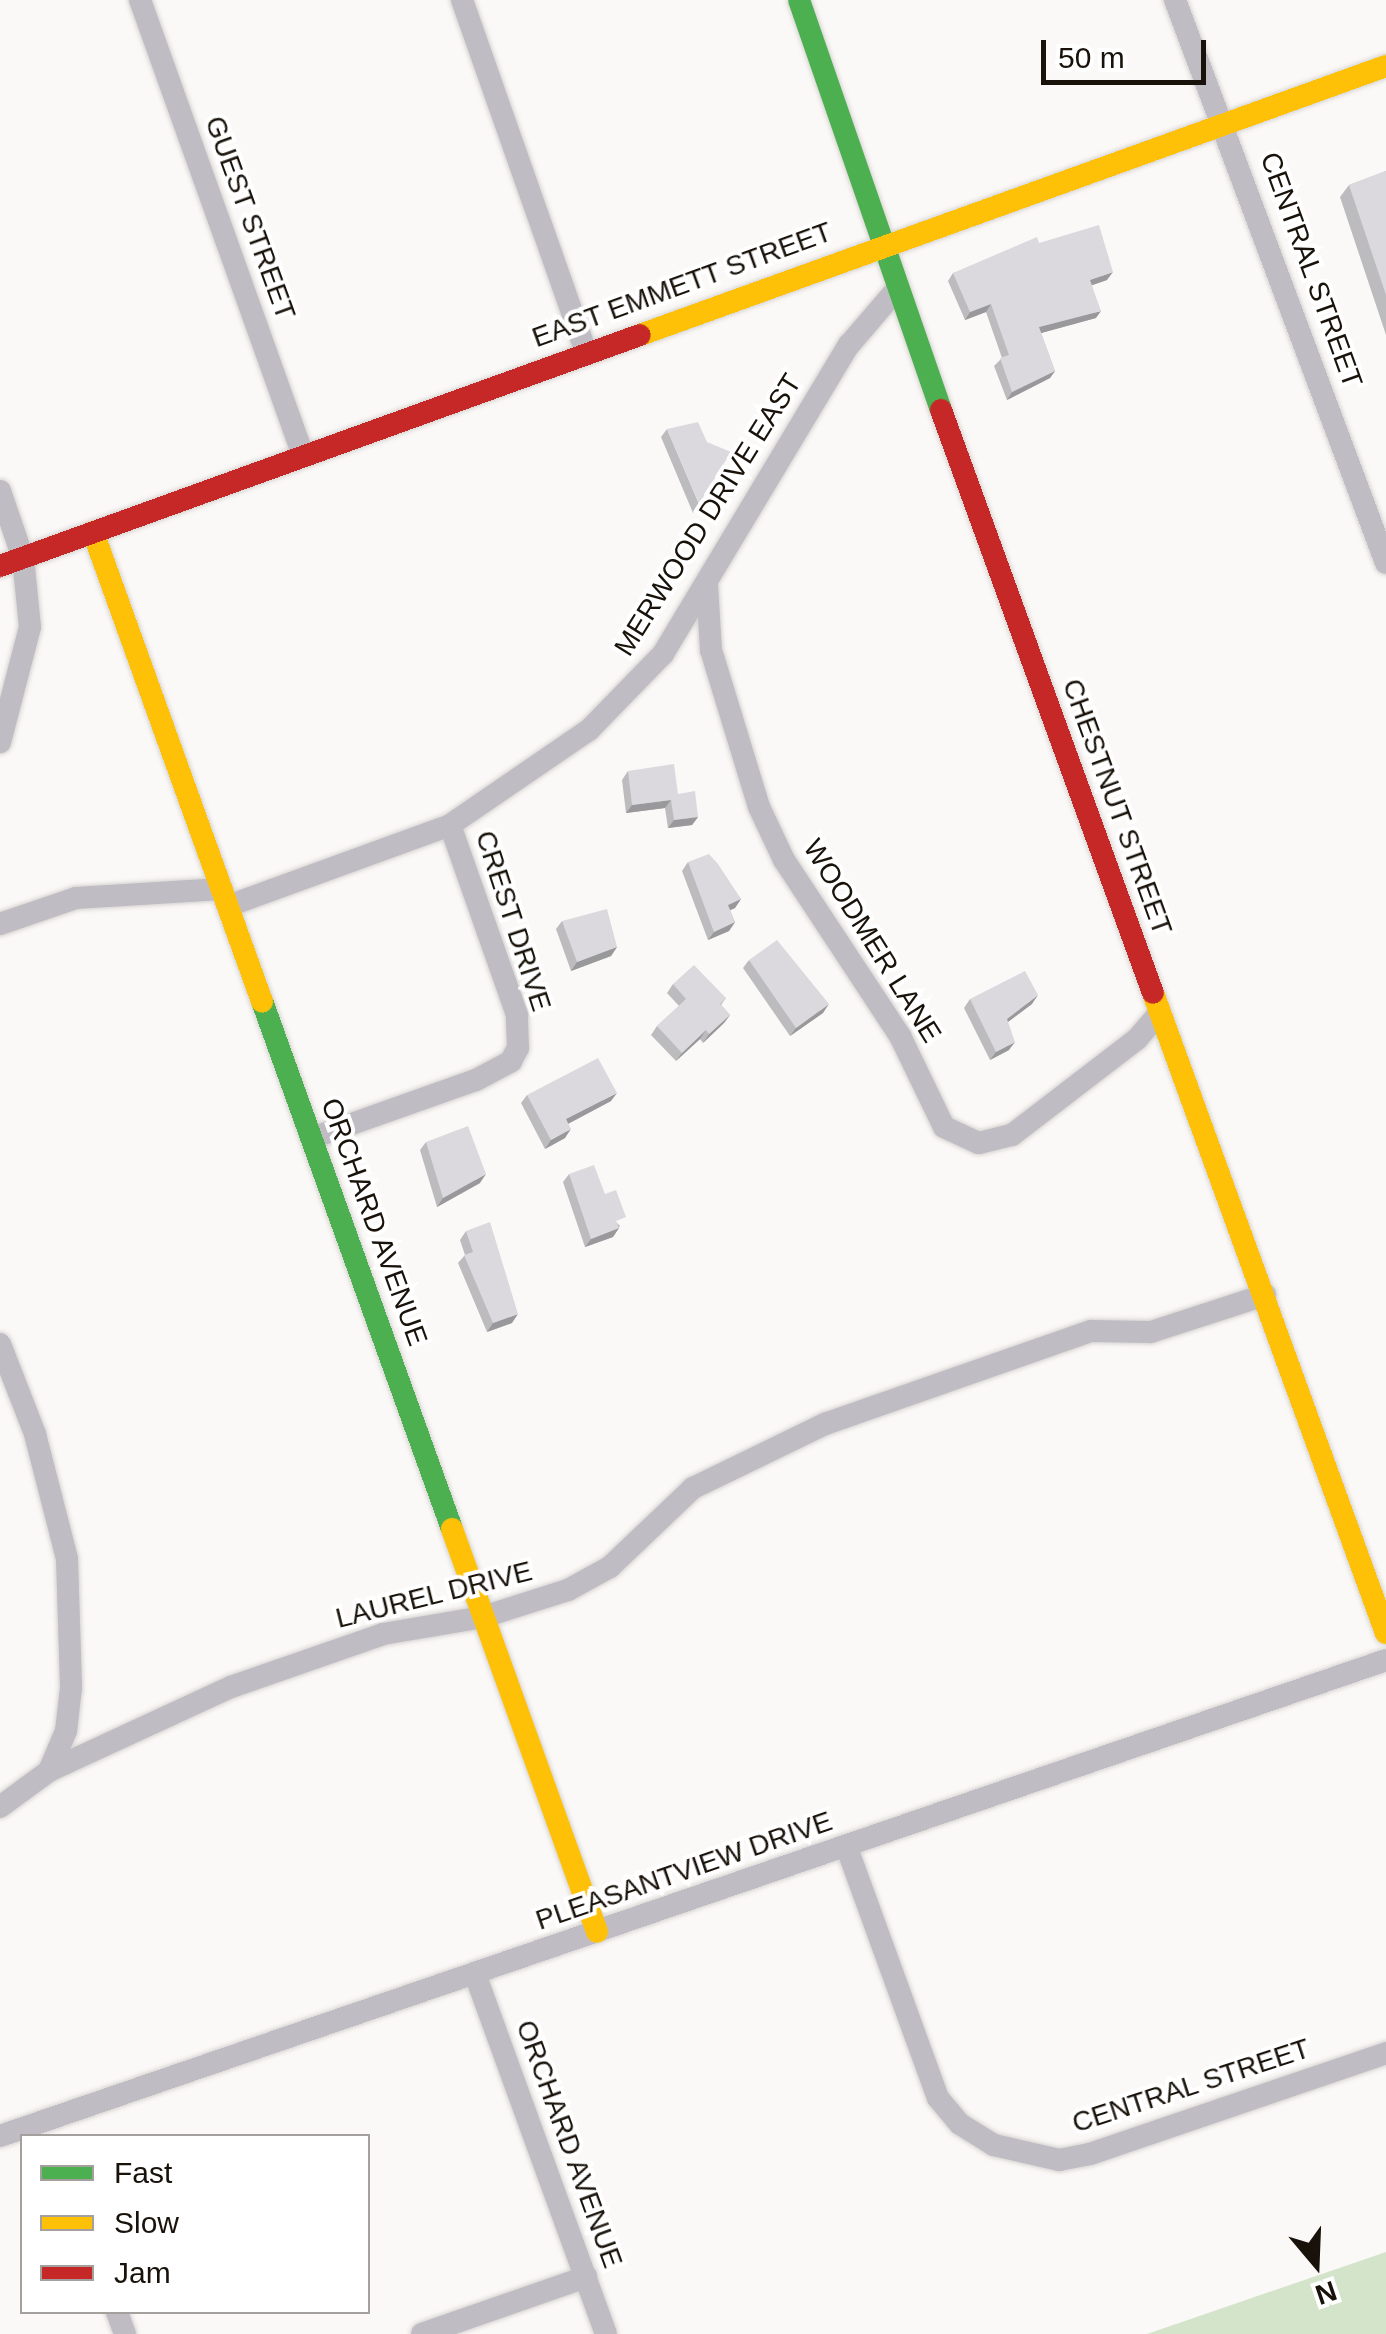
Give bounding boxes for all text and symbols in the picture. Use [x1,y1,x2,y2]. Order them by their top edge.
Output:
scale bar [1046,20,1211,82]
text: 50 m [1058,41,1125,74]
street label: GUEST STREET [197,111,303,325]
street label: CENTRAL STREET [1253,147,1369,393]
street label: EAST EMMETT STREET [527,215,837,355]
street label: MERWOOD DRIVE EAST [607,368,809,662]
street label: CHESTNUT STREET [1055,674,1179,940]
street label: CREST DRIVE [468,826,558,1016]
street label: WOODMER LANE [796,833,948,1049]
street label: ORCHARD AVENUE [313,1093,435,1351]
street label: LAUREL DRIVE [332,1554,536,1636]
street label: PLEASANTVIEW DRIVE [531,1804,837,1938]
street label: ORCHARD AVENUE [508,2015,630,2273]
street label: CENTRAL STREET [1067,2032,1315,2140]
legend [20,2134,370,2314]
text: Fast [114,2156,172,2189]
text: Slow [114,2206,179,2239]
north arrow [1266,2214,1366,2314]
text: Jam [114,2256,171,2289]
text: N [1311,2275,1341,2311]

